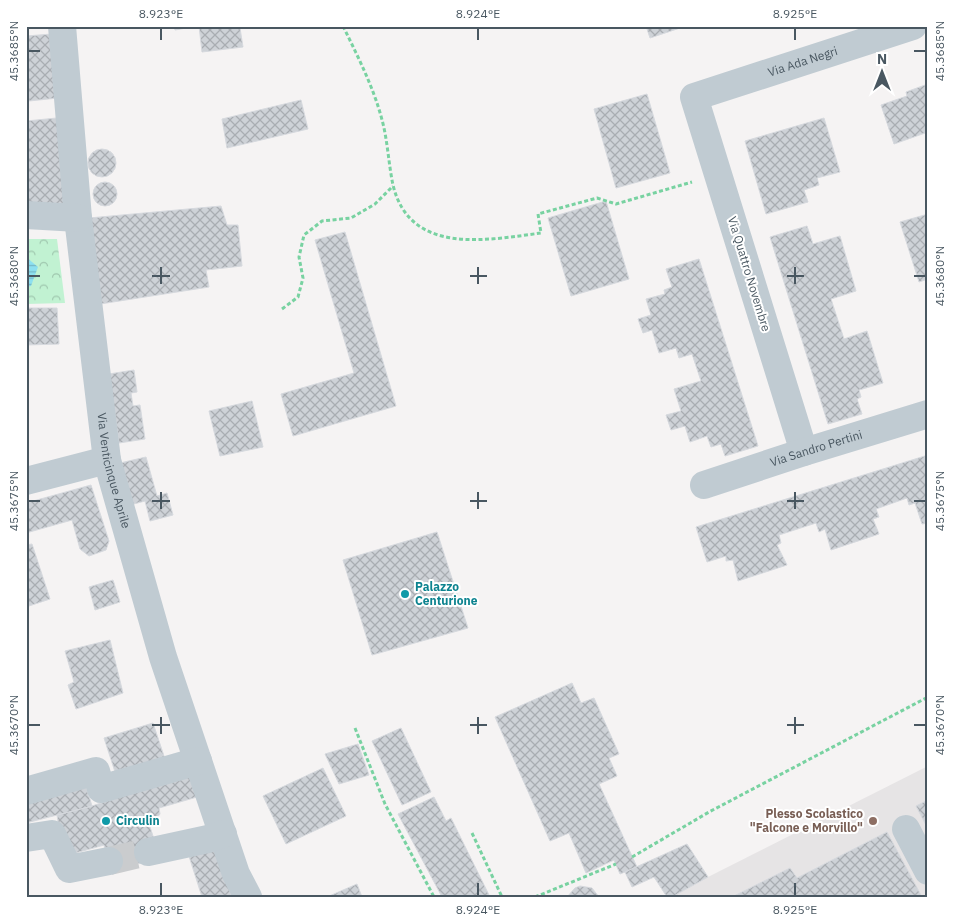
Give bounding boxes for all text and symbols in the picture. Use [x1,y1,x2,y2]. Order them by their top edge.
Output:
text: 8.923°E [139,6,183,21]
text: 8.924°E [456,6,500,21]
text: 8.925°E [773,6,817,21]
text: 45.3685°N [6,21,21,81]
text: 45.3685°N [932,21,947,81]
street label: Via Ada Negri [766,43,839,80]
north arrow [856,48,906,98]
text: N [877,50,887,68]
street label: Via Quattro Novembre [725,215,774,334]
text: 45.3680°N [6,246,21,306]
text: 45.3680°N [932,246,947,306]
street label: Via Venticinque Aprile [94,412,134,530]
street label: Via Sandro Pertini [768,427,864,470]
text: 45.3675°N [6,471,21,531]
text: 45.3675°N [932,471,947,531]
place label: Palazzo Centurione [415,579,478,608]
marker: Palazzo Centurione [399,588,411,600]
text: 45.3670°N [6,695,21,755]
text: 45.3670°N [932,695,947,755]
place label: Plesso Scolastico "Falcone e Morvillo" [750,806,863,835]
place label: Circulin [116,813,160,828]
marker: Circulin [100,815,112,827]
marker: Plesso Scolastico "Falcone e Morvillo" [867,815,879,827]
text: 8.923°E [139,902,183,917]
text: 8.924°E [456,902,500,917]
text: 8.925°E [773,902,817,917]

